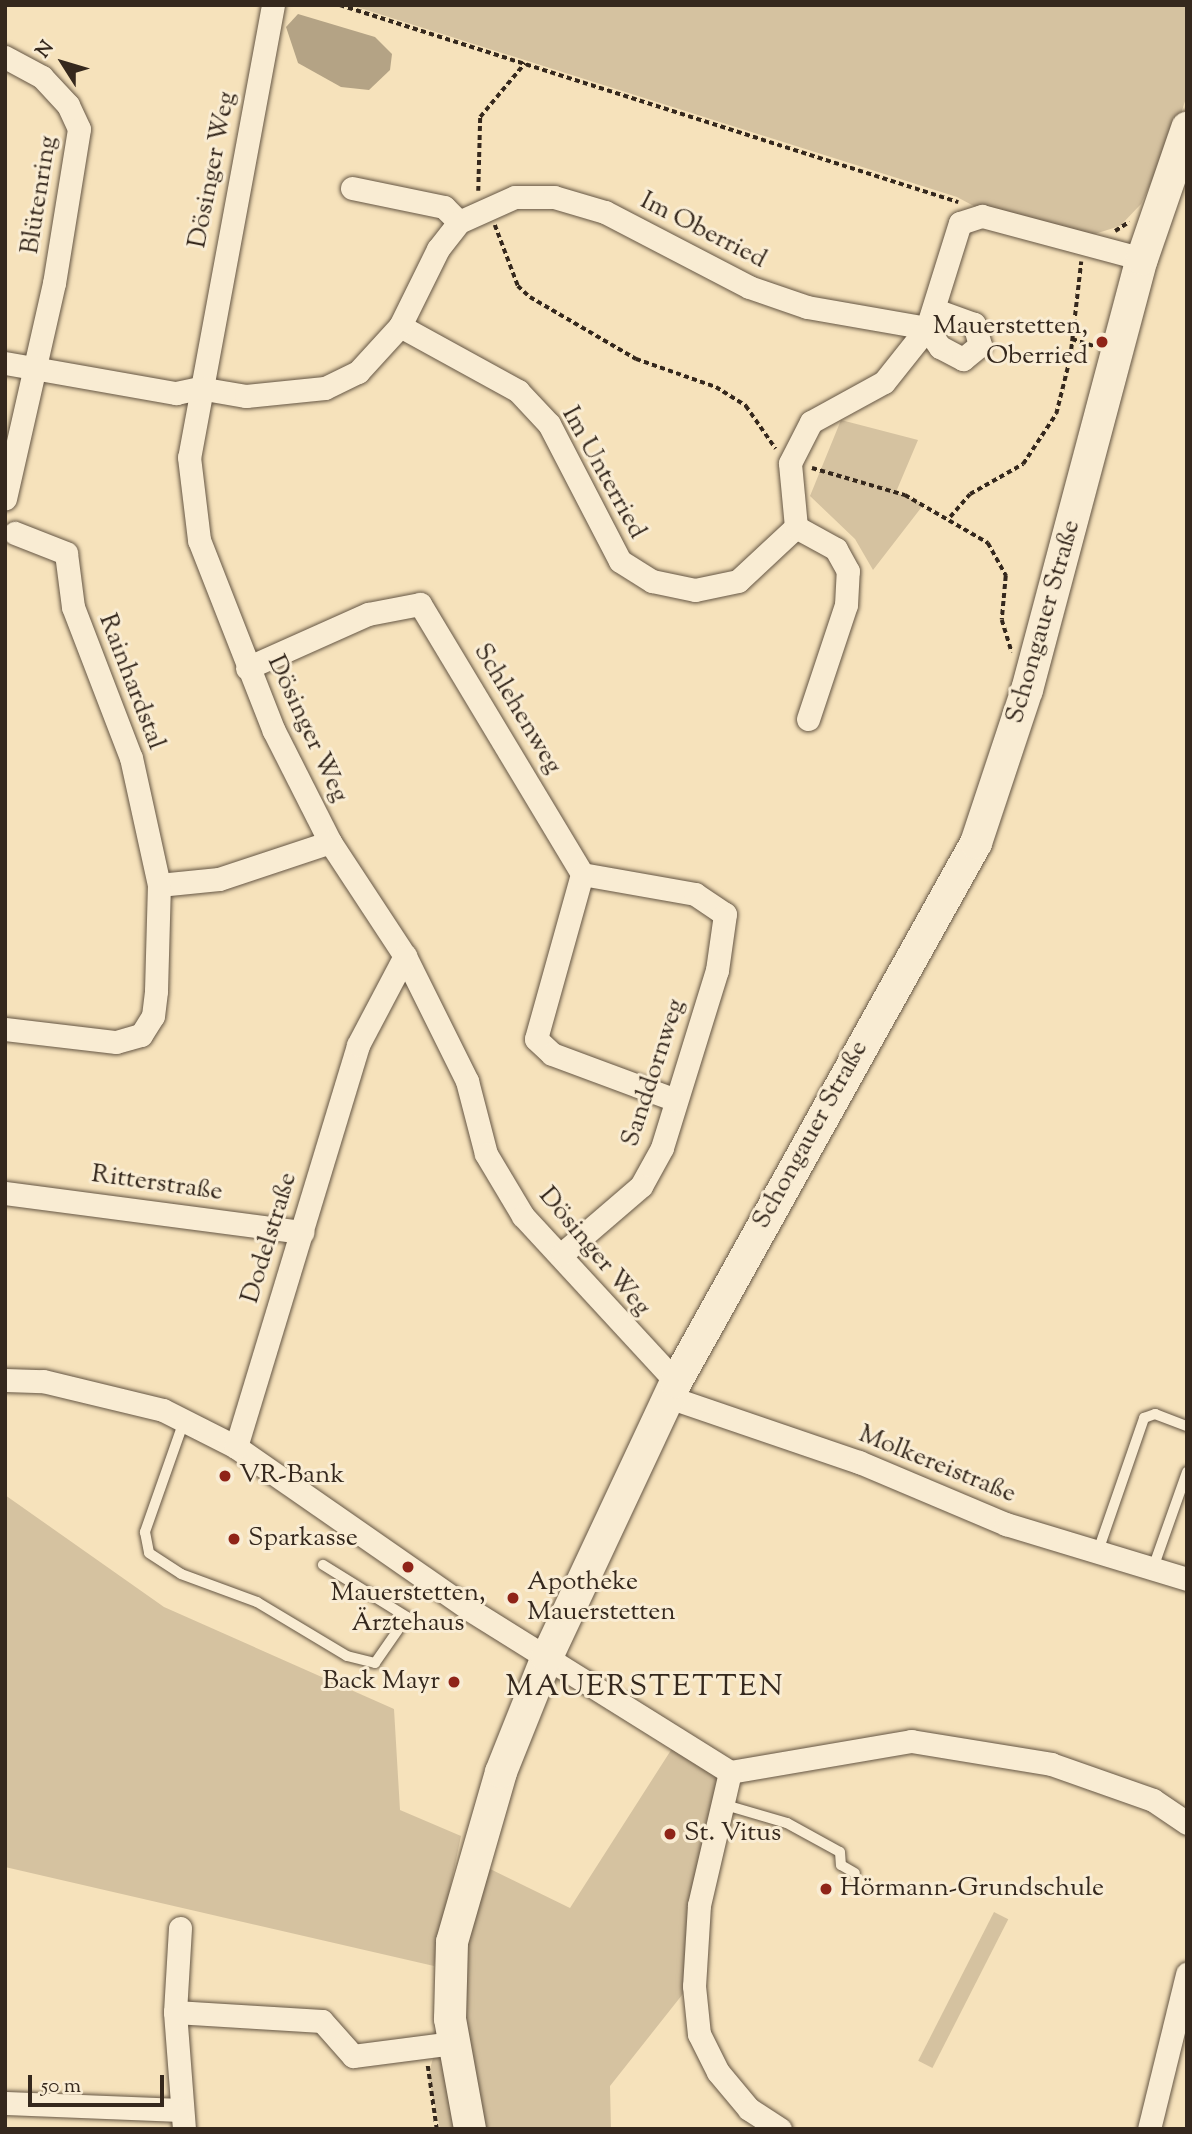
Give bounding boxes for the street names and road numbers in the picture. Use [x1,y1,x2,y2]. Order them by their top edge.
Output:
street label: Dösinger Weg [183,89,243,251]
street label: Blütenring [15,134,65,256]
street label: Im Oberried [635,186,771,276]
street label: Im Unterried [554,401,652,545]
street label: Schongauer Straße [1000,517,1088,727]
street label: Rainhardstal [91,610,171,754]
street label: Schlehenweg [466,638,568,780]
street label: Dösinger Weg [259,651,355,807]
street label: Sanddornweg [615,995,693,1151]
street label: Schongauer Straße [746,1036,876,1234]
street label: Ritterstraße [89,1159,225,1209]
street label: Dodelstraße [235,1169,305,1307]
street label: Dösinger Weg [531,1181,657,1323]
street label: Molkereistraße [854,1419,1020,1511]

